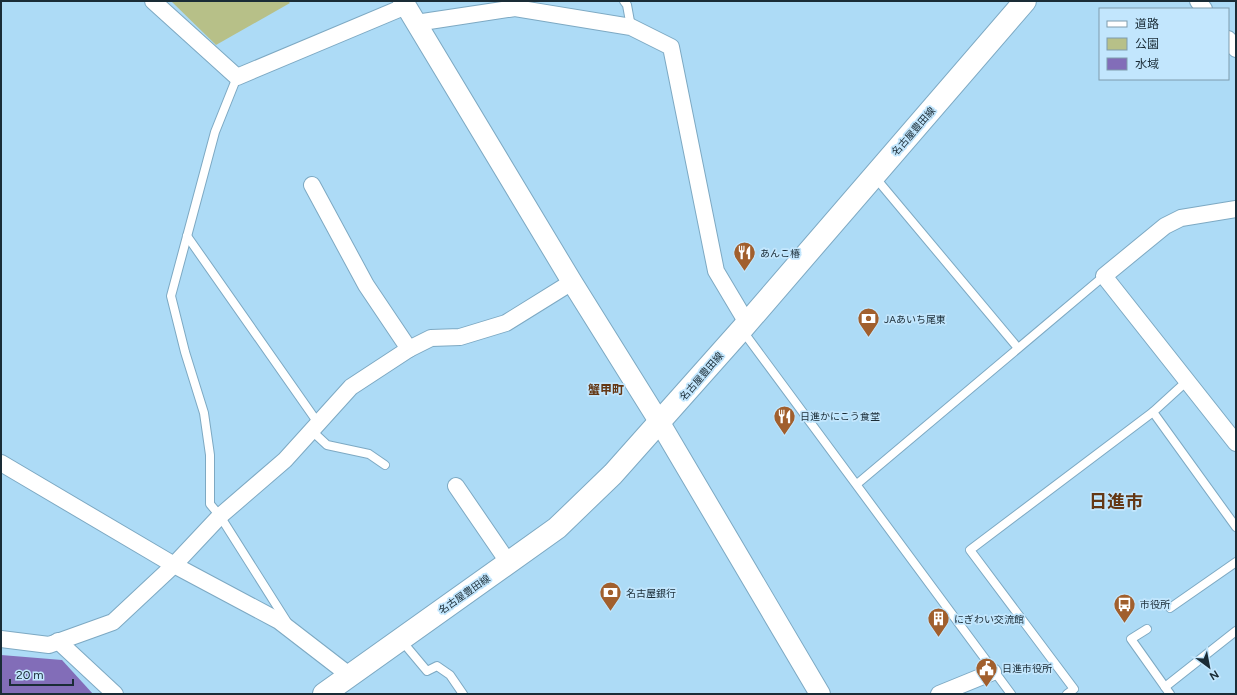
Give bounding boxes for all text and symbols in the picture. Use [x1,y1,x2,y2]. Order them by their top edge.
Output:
legend [1099,8,1229,80]
text: 道路 [1135,17,1159,31]
text: 公園 [1135,37,1159,51]
text: 水域 [1135,57,1159,71]
street label: 名古屋豊田線 [889,104,938,158]
restaurant icon: あんこ椿 [732,240,758,273]
place label: あんこ椿 [760,247,800,260]
bank icon: JAあいち尾東 [855,306,881,339]
place label: JAあいち尾東 [884,313,946,326]
street label: 名古屋豊田線 [677,349,726,403]
district label: 蟹甲町 [588,383,624,397]
restaurant icon: 日進かにこう食堂 [772,403,798,436]
place label: 日進かにこう食堂 [800,410,880,423]
district label: 日進市 [1089,491,1143,513]
street label: 名古屋豊田線 [436,572,493,617]
bank icon: 名古屋銀行 [598,580,624,613]
place label: 名古屋銀行 [626,587,676,600]
bus stop icon: 市役所 [1112,591,1138,624]
place label: 市役所 [1140,598,1170,611]
building icon: にぎわい交流館 [925,606,951,639]
place label: にぎわい交流館 [954,613,1024,626]
north arrow [1189,647,1229,687]
public building icon: 日進市役所 [973,655,999,688]
scale bar [10,661,73,687]
place label: 日進市役所 [1002,662,1052,675]
text: N [1207,667,1221,683]
text: 20 m [16,668,44,682]

